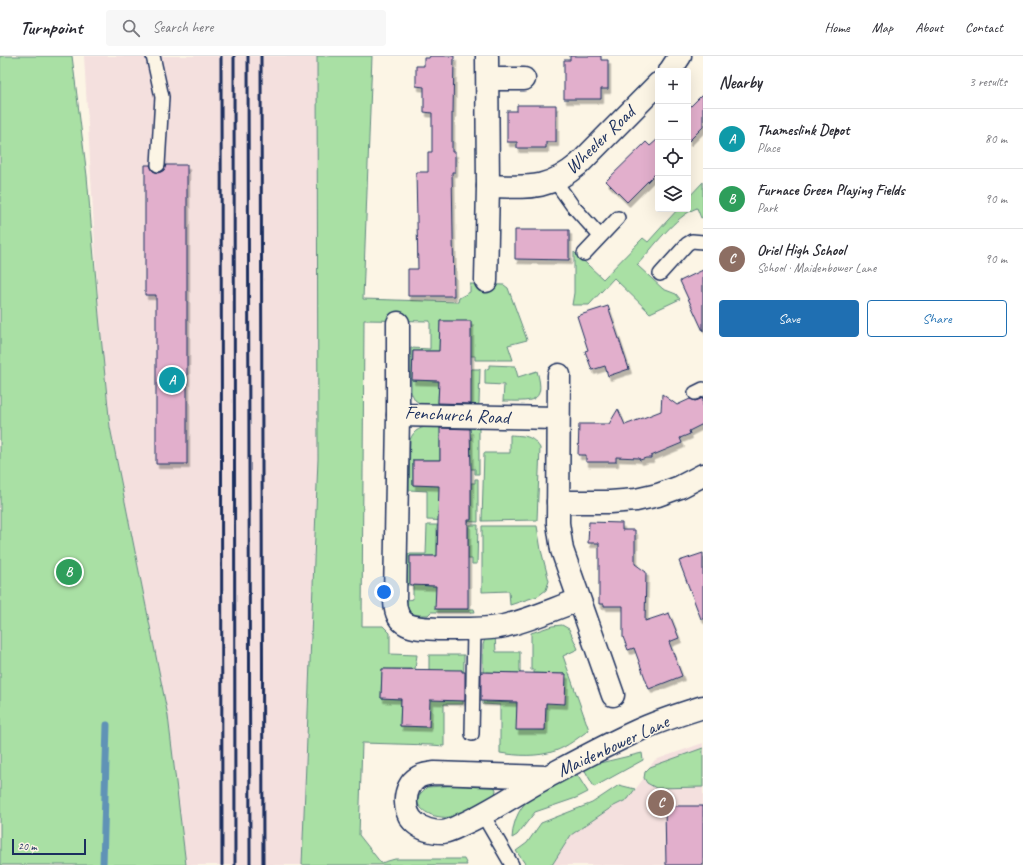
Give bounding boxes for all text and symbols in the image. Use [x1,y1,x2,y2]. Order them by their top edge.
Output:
search box [106,10,386,46]
text: Turnpoint [20,16,82,40]
icon: search [120,17,142,39]
text: Search here [152,18,214,37]
text: Home [824,19,850,36]
text: Map [872,19,893,36]
text: About [915,19,943,36]
text: Contact [965,19,1003,36]
map controls [655,68,691,212]
button: + [655,68,691,104]
text: Nearby [719,72,762,93]
text: 3 results [969,74,1007,90]
street label: Wheeler Road [560,98,643,179]
button: − [655,104,691,140]
text: Thameslink Depot [757,121,849,140]
text: A [729,131,735,147]
text: 80 m [985,131,1007,147]
button: locate [655,140,691,176]
text: Place [757,140,780,156]
button: layers [655,176,691,212]
text: Furnace Green Playing Fields [757,181,905,200]
text: B [729,191,735,207]
text: 90 m [985,191,1007,207]
text: Park [757,200,778,216]
text: Oriel High School [757,241,845,260]
text: C [729,251,735,267]
text: 90 m [985,251,1007,267]
text: School · Maidenbower Lane [757,260,876,276]
button: Save [719,300,859,337]
button: Share [867,300,1007,337]
pin: A [159,365,185,395]
street label: Fenchurch Road [404,400,513,430]
pin: B [56,557,82,587]
your location [374,582,394,602]
street label: Maidenbower Lane [553,709,674,782]
pin: C [648,788,674,818]
scale bar [12,837,86,856]
text: 20 m [18,839,37,853]

